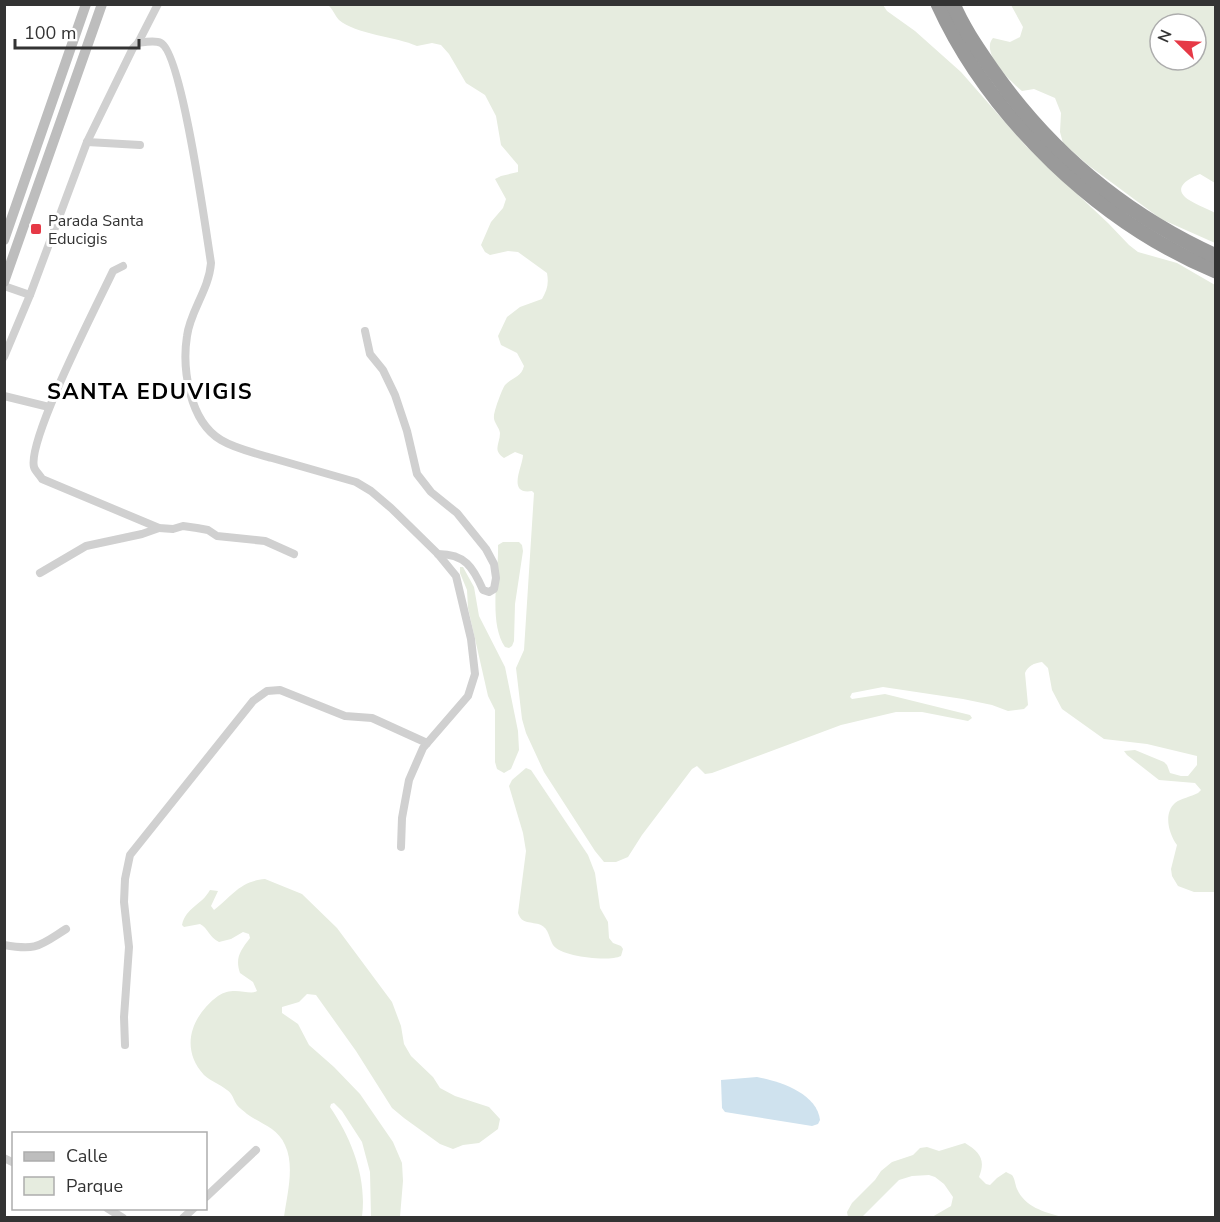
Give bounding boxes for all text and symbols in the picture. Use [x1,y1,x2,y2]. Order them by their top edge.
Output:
scale bar [15,12,140,50]
north arrow [1148,12,1208,72]
text: 100 m [24,21,76,45]
text: N [1153,26,1178,46]
place label: Parada Santa Educigis [48,210,144,250]
marker: Parada Santa Educigis [29,222,43,236]
district label: SANTA EDUVIGIS [47,377,253,407]
legend [12,1132,207,1210]
text: Calle [66,1144,108,1168]
text: Parque [66,1174,123,1198]

